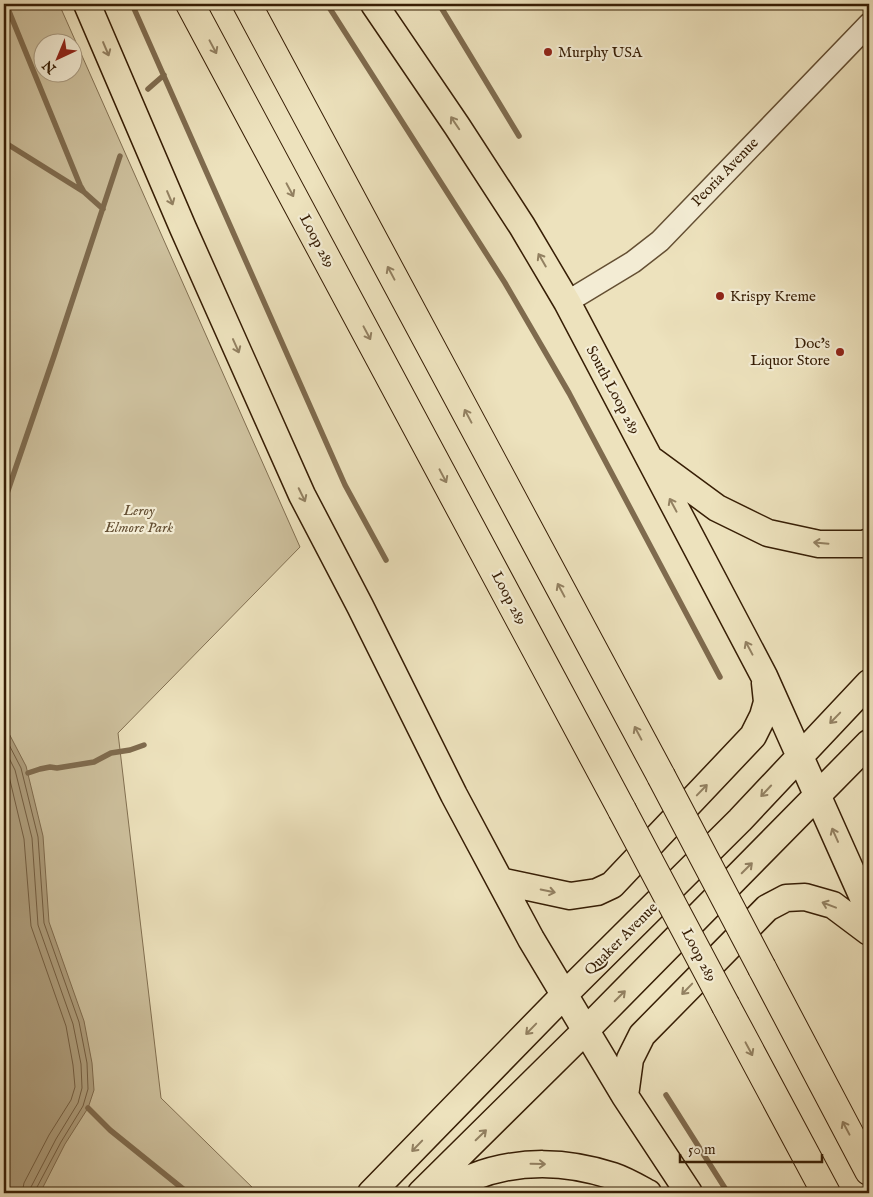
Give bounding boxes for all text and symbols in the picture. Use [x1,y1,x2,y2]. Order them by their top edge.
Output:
north arrow [32,32,82,82]
one-way arrow [208,39,218,54]
one-way arrow [102,40,111,56]
place label: Murphy USA [558,43,643,62]
marker: Murphy USA [542,46,554,58]
text: N [39,56,61,78]
one-way arrow [450,116,460,130]
street label: Peoria Avenue [687,133,763,210]
one-way arrow [286,182,295,197]
one-way arrow [166,190,176,205]
street label: Loop 289 [295,211,339,271]
one-way arrow [537,254,547,268]
one-way arrow [386,265,396,280]
place label: Krispy Kreme [730,287,816,306]
marker: Krispy Kreme [714,290,726,302]
one-way arrow [363,325,372,340]
place label: Doc's Liquor Store [750,334,830,370]
one-way arrow [232,338,241,353]
street label: South Loop 289 [582,342,644,438]
marker: Doc's Liquor Store [834,346,846,358]
one-way arrow [462,409,472,423]
one-way arrow [439,469,449,483]
one-way arrow [298,487,308,502]
one-way arrow [668,497,678,512]
park label: Leroy Elmore Park [104,501,173,537]
one-way arrow [813,538,829,548]
street label: Loop 289 [487,568,531,628]
one-way arrow [556,582,566,597]
one-way arrow [744,641,753,656]
one-way arrow [830,712,842,724]
one-way arrow [633,726,642,741]
one-way arrow [696,784,708,796]
one-way arrow [760,785,772,798]
one-way arrow [829,828,839,843]
one-way arrow [741,861,753,874]
one-way arrow [539,887,555,896]
street label: Quaker Avenue [580,898,662,980]
one-way arrow [822,900,837,909]
street label: Loop 289 [677,925,721,985]
one-way arrow [681,983,693,996]
one-way arrow [614,990,626,1002]
one-way arrow [525,1023,537,1035]
one-way arrow [744,1041,754,1056]
one-way arrow [841,1121,851,1136]
one-way arrow [474,1129,486,1141]
scale bar [680,1132,823,1164]
one-way arrow [411,1139,423,1152]
text: 50 m [688,1140,716,1159]
one-way arrow [530,1159,546,1169]

